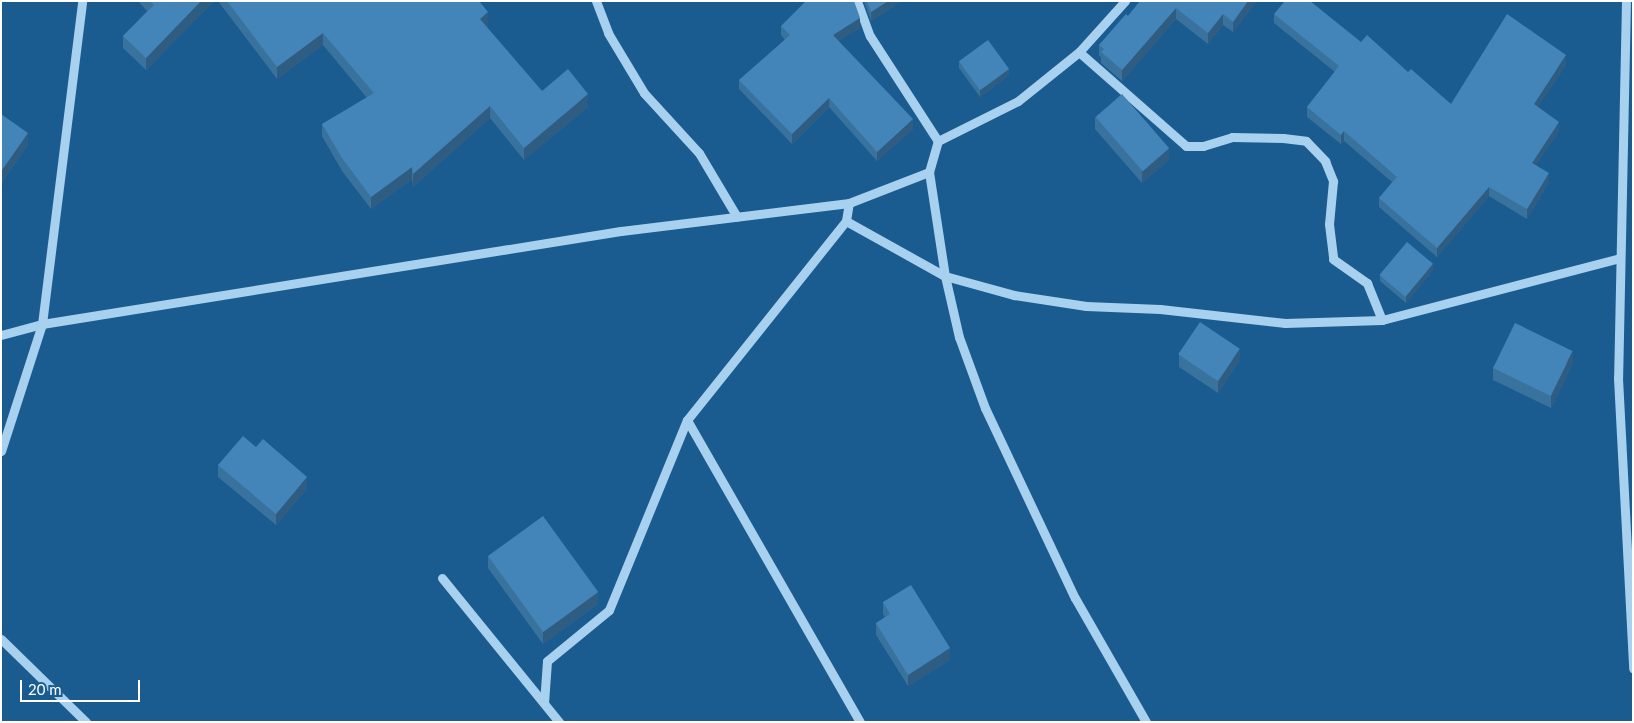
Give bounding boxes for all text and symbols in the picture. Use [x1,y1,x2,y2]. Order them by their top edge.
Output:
scale bar [22,670,142,702]
text: 20 m [28,680,62,698]

